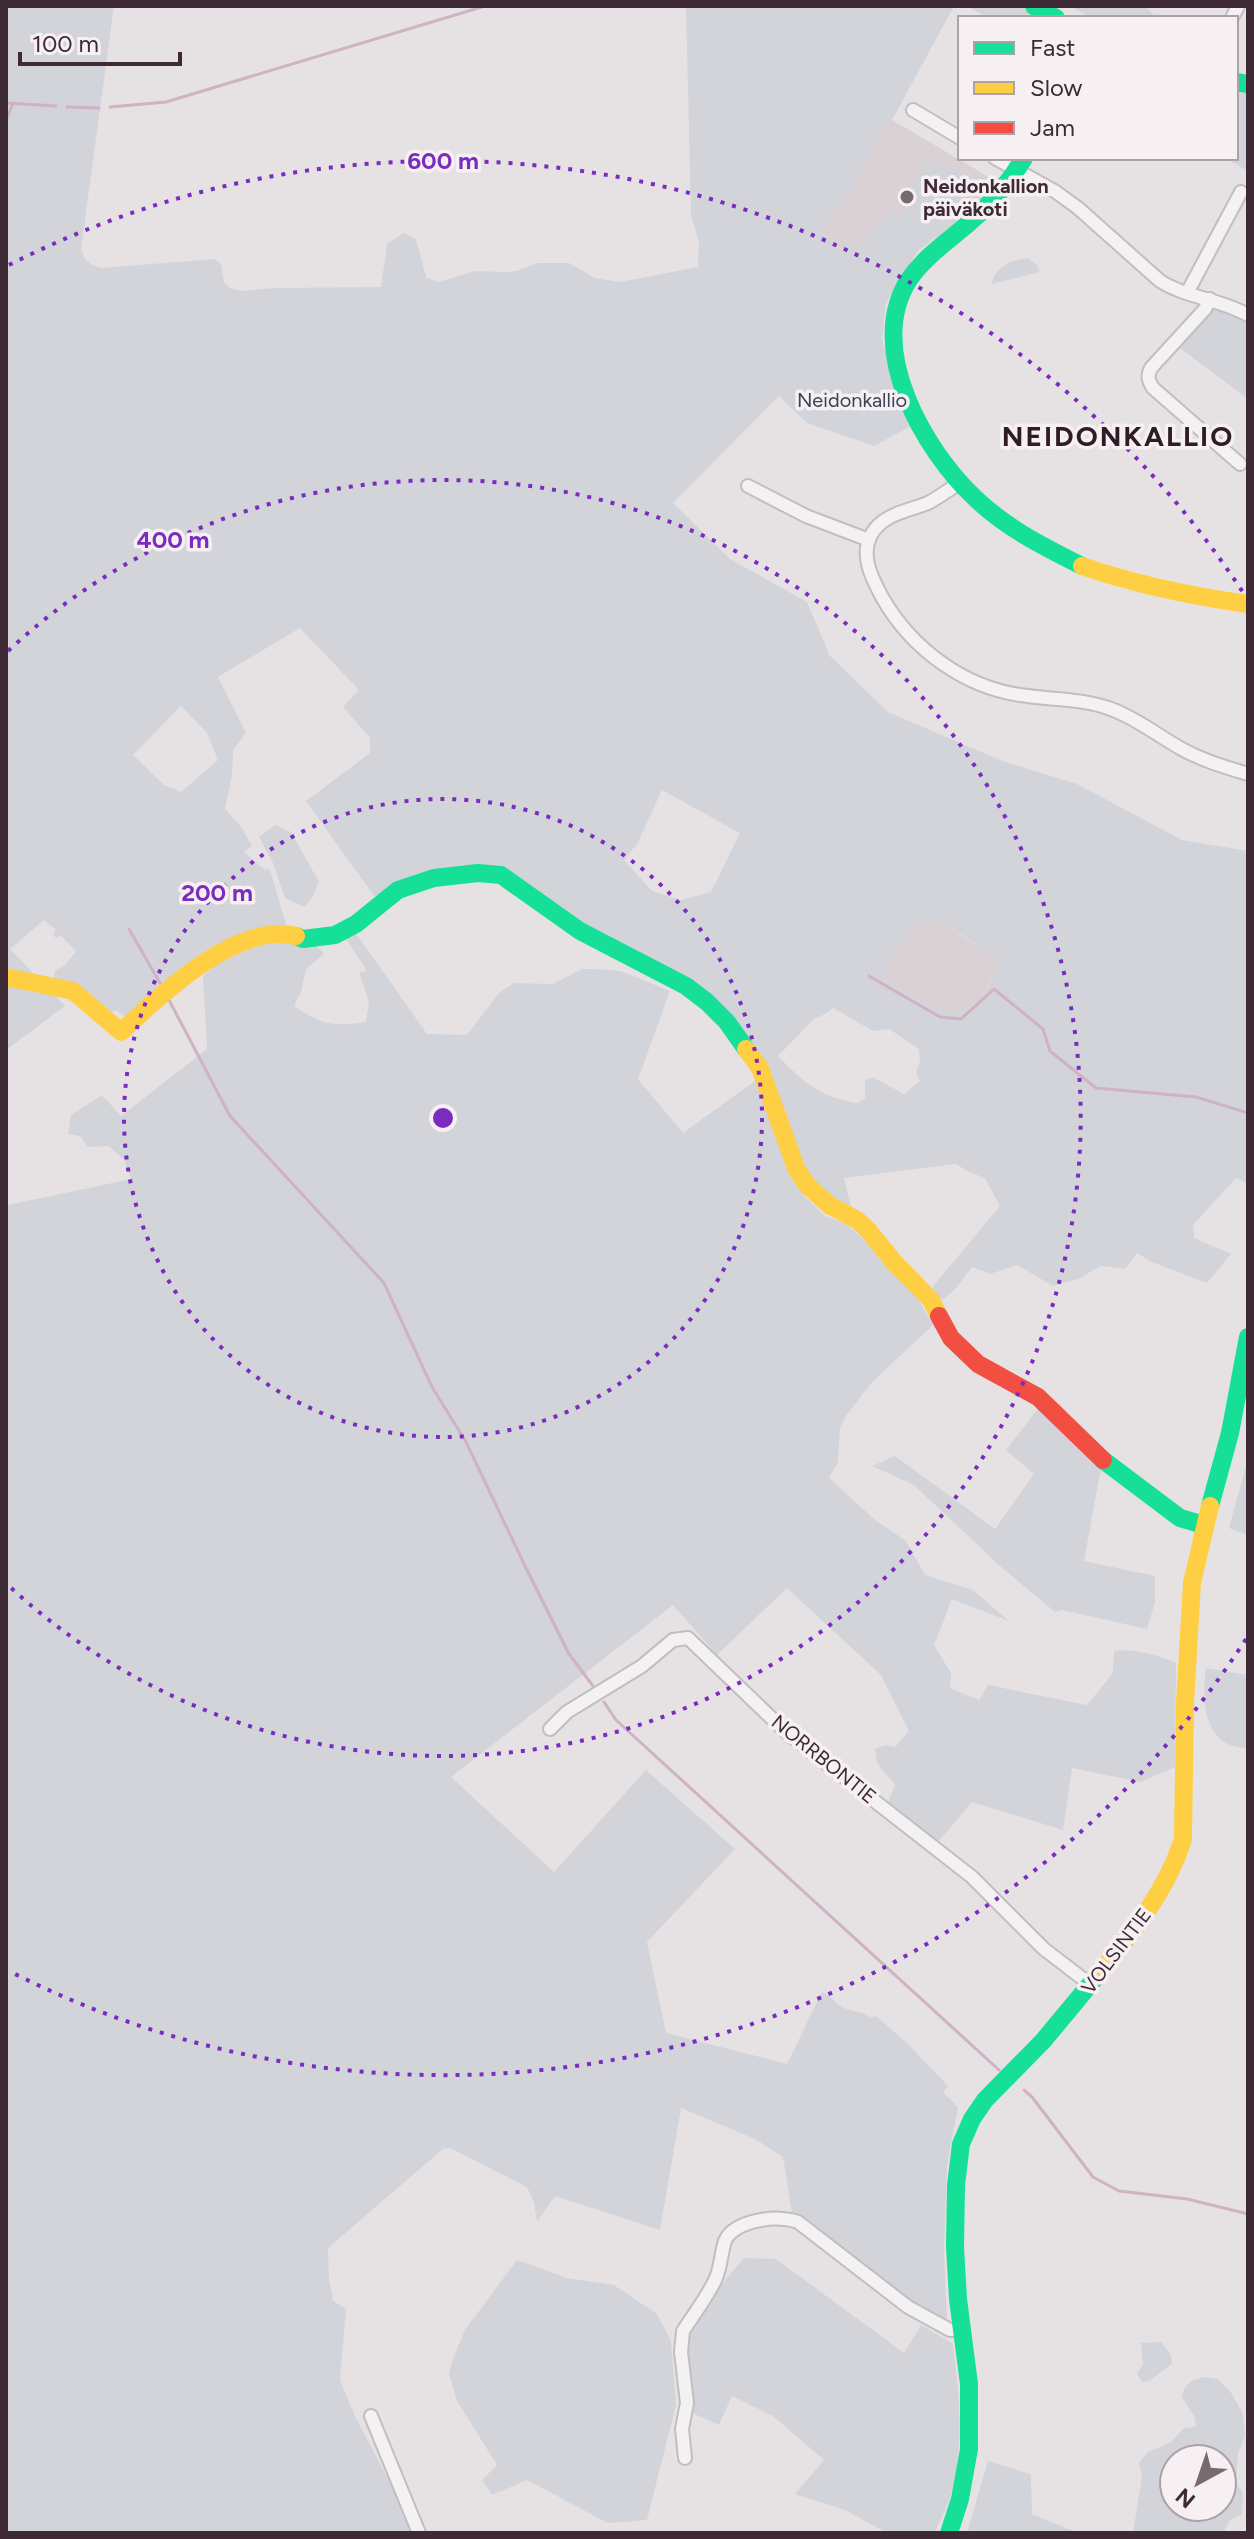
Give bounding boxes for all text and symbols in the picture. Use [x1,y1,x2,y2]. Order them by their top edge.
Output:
scale bar [20,16,180,66]
legend [958,16,1238,160]
text: 100 m [32,29,99,58]
text: Fast [1030,33,1075,62]
text: Slow [1030,73,1083,102]
text: Jam [1030,113,1075,142]
text: 600 m [407,146,479,175]
place label: Neidonkallion päiväkoti [923,174,1049,221]
marker: Neidonkallion päiväkoti [898,188,916,206]
park label: Neidonkallio [797,388,907,412]
district label: NEIDONKALLIO [1002,419,1234,453]
text: 400 m [137,525,209,554]
text: 200 m [181,878,253,907]
centre of rings [429,1104,457,1132]
street label: NORRBONTIE [767,1710,881,1808]
street label: VOLSINTIE [1076,1903,1156,1999]
north arrow [1158,2443,1238,2523]
text: N [1170,2482,1201,2514]

